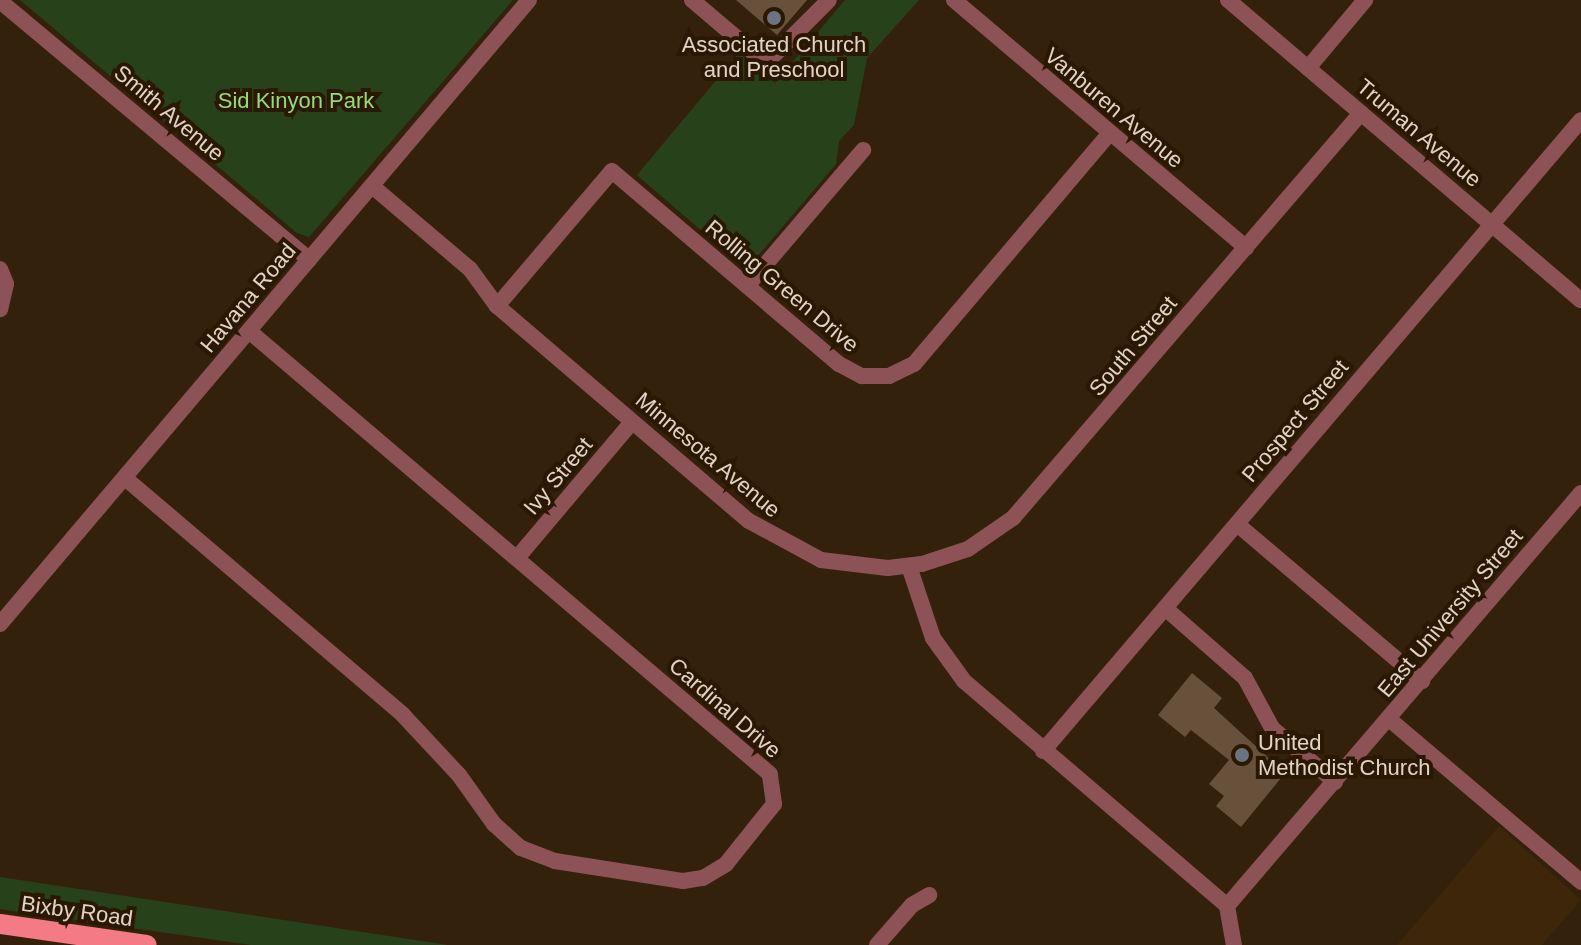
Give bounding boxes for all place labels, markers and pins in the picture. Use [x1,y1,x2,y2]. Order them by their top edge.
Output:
marker: Associated Church and Preschool [765,9,783,27]
place label: Associated Church and Preschool [682,31,866,82]
place label: United Methodist Church [1258,729,1430,780]
marker: United Methodist Church [1233,746,1251,764]

